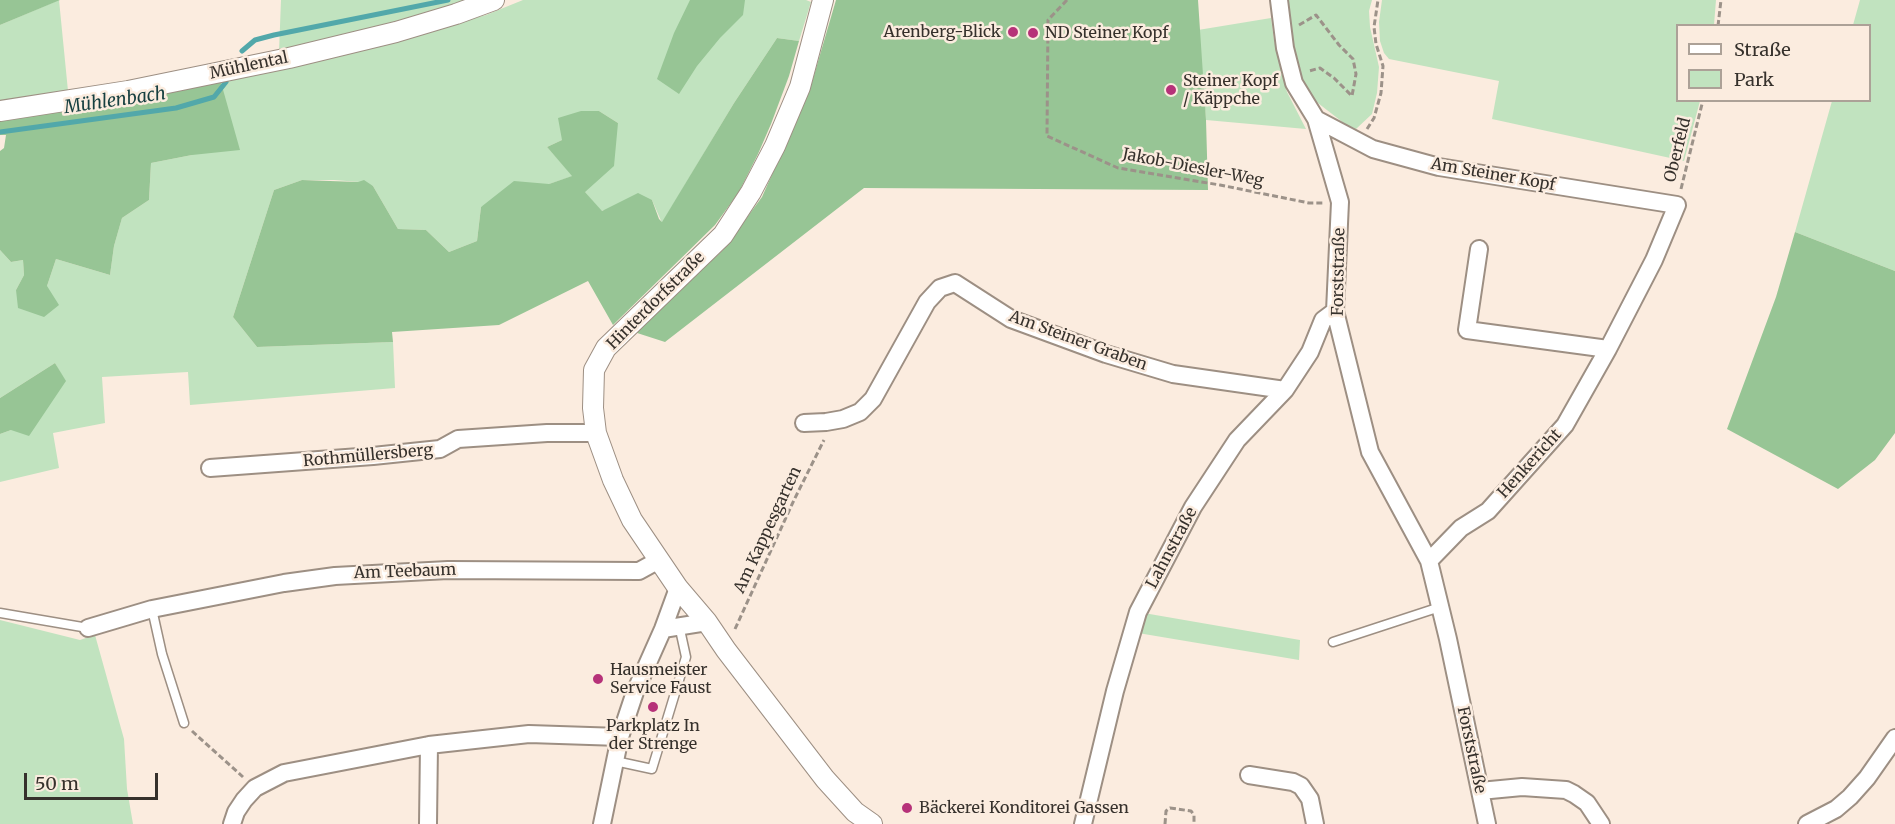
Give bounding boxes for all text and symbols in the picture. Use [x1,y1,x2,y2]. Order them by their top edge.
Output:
place label: Arenberg-Blick [884,22,1001,42]
place label: ND Steiner Kopf [1045,23,1168,43]
legend [1676,24,1871,102]
marker: Arenberg-Blick [1006,25,1020,39]
marker: ND Steiner Kopf [1026,26,1040,40]
text: Straße [1734,38,1791,61]
street label: Mühlental [208,48,290,84]
text: Park [1734,68,1774,91]
place label: Steiner Kopf / Käppche [1183,71,1278,109]
water label: Mühlenbach [63,83,167,119]
marker: Steiner Kopf / Käppche [1164,83,1178,97]
street label: Oberfeld [1661,116,1695,184]
street label: Jakob-Diesler-Weg [1121,145,1265,191]
street label: Am Steiner Kopf [1429,155,1557,195]
street label: Forststraße [1329,228,1349,316]
street label: Hinterdorfstraße [603,248,709,354]
street label: Am Steiner Graben [1006,307,1150,375]
street label: Henkericht [1494,425,1566,503]
street label: Rothmüllersberg [302,441,434,471]
street label: Am Kappesgarten [730,464,806,596]
street label: Lahnstraße [1143,504,1201,592]
street label: Am Teebaum [353,561,457,583]
place label: Hausmeister Service Faust [610,660,711,698]
marker: Hausmeister Service Faust [591,672,605,686]
marker: Parkplatz In der Strenge [646,700,660,714]
street label: Forststraße [1452,705,1490,795]
place label: Parkplatz In der Strenge [606,716,700,754]
scale bar [27,761,160,799]
text: 50 m [35,772,79,795]
place label: Bäckerei Konditorei Gassen [919,798,1129,818]
marker: Bäckerei Konditorei Gassen [900,801,914,815]

